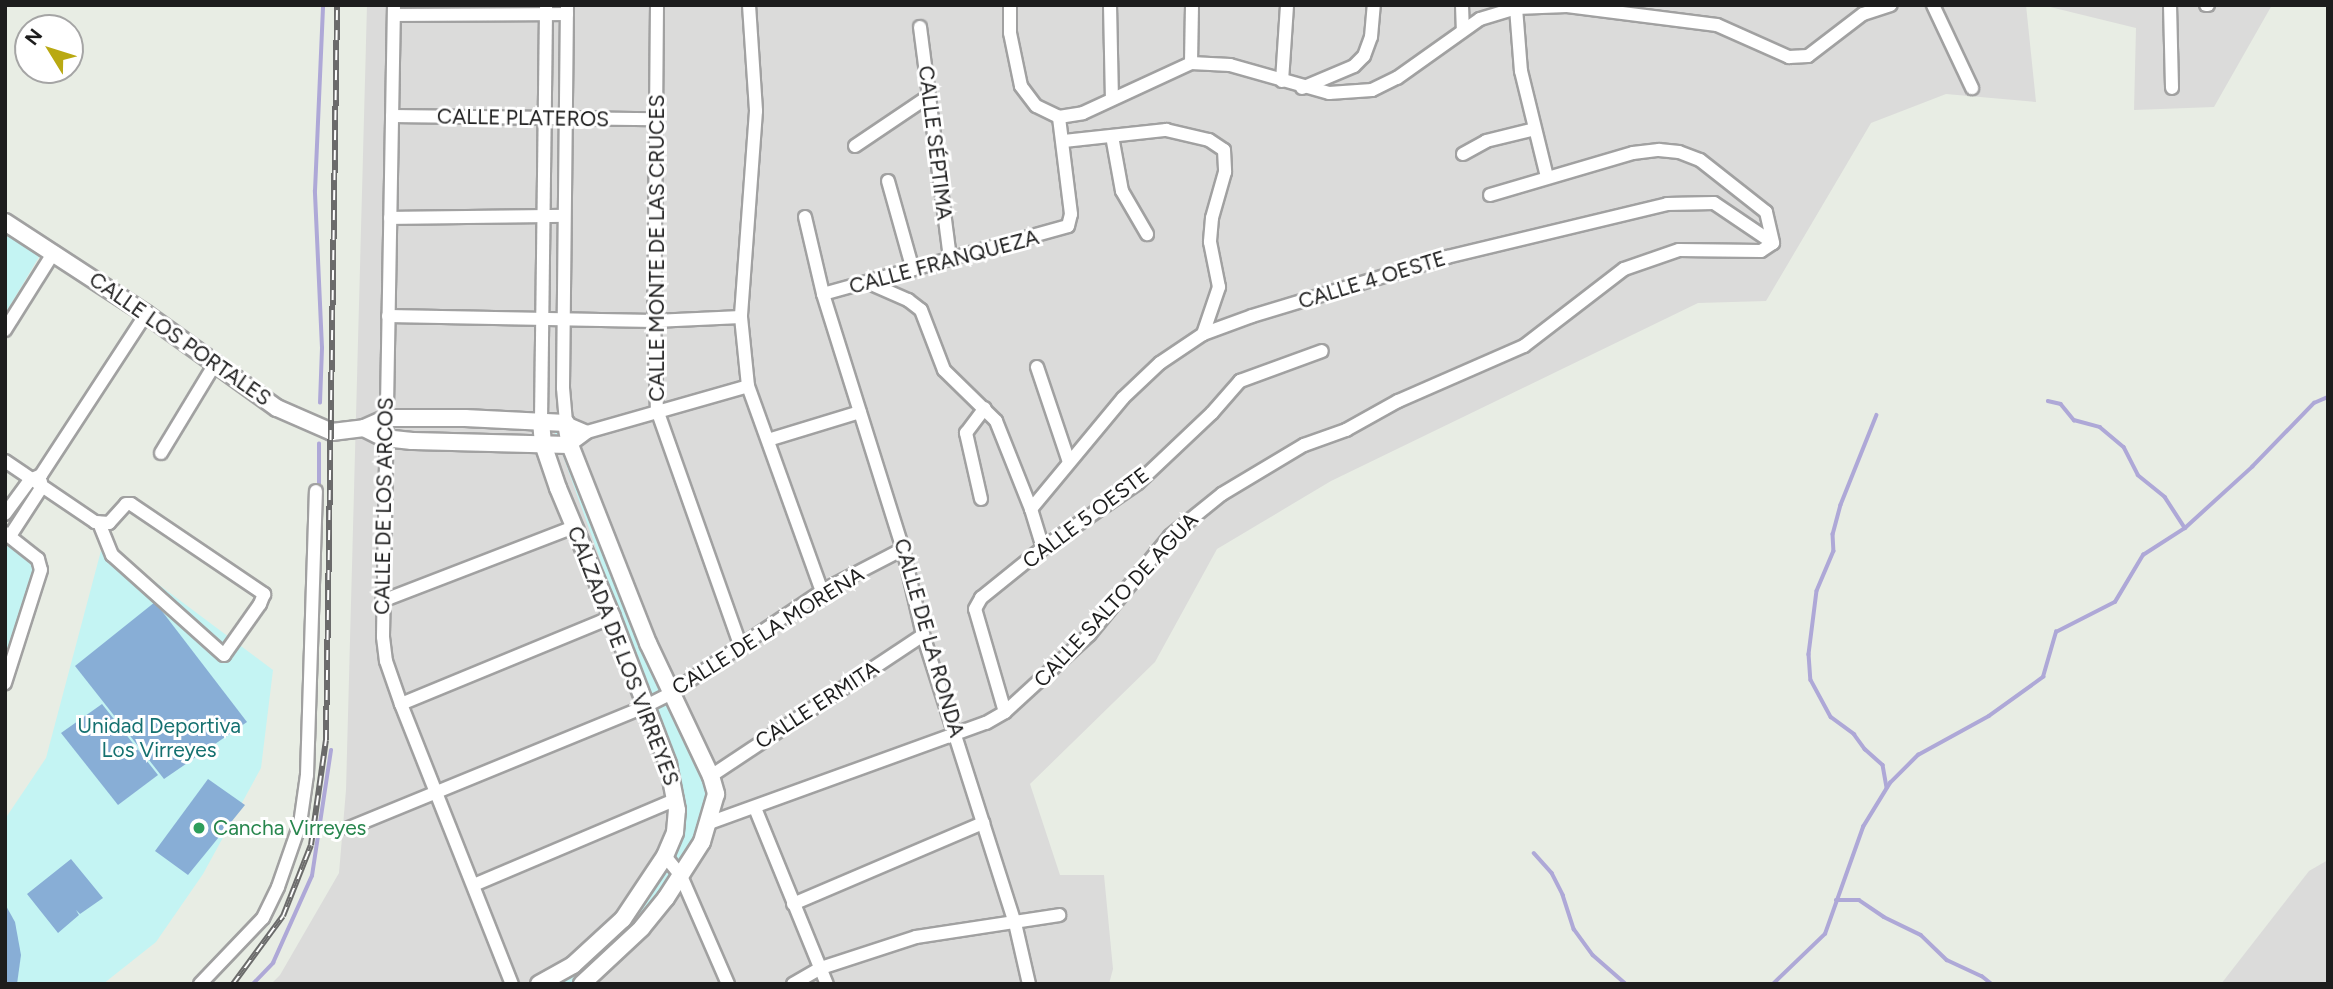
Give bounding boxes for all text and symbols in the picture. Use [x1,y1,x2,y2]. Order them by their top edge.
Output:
north arrow [14,14,84,84]
text: N [20,24,47,50]
street label: CALLE SÉPTIMA [913,64,957,222]
street label: CALLE MONTE DE LAS CRUCES [644,94,670,402]
street label: CALLE PLATEROS [437,104,609,132]
street label: CALLE FRANQUEZA [846,225,1042,299]
street label: CALLE 4 OESTE [1295,246,1449,314]
street label: CALLE LOS PORTALES [84,267,276,411]
street label: CALLE DE LOS ARCOS [370,397,398,615]
street label: CALLE 5 OESTE [1018,462,1154,574]
street label: CALLE SALTO DE AGUA [1029,508,1203,692]
street label: CALZADA DE LOS VIRREYES [562,523,684,789]
street label: CALLE DE LA RONDA [889,536,969,740]
street label: CALLE DE LA MORENA [667,562,869,700]
street label: CALLE ERMITA [750,656,884,754]
park label: Unidad Deportiva Los Virreyes [77,713,241,763]
place label: Cancha Virreyes [213,815,366,841]
marker: Cancha Virreyes [191,820,207,836]

